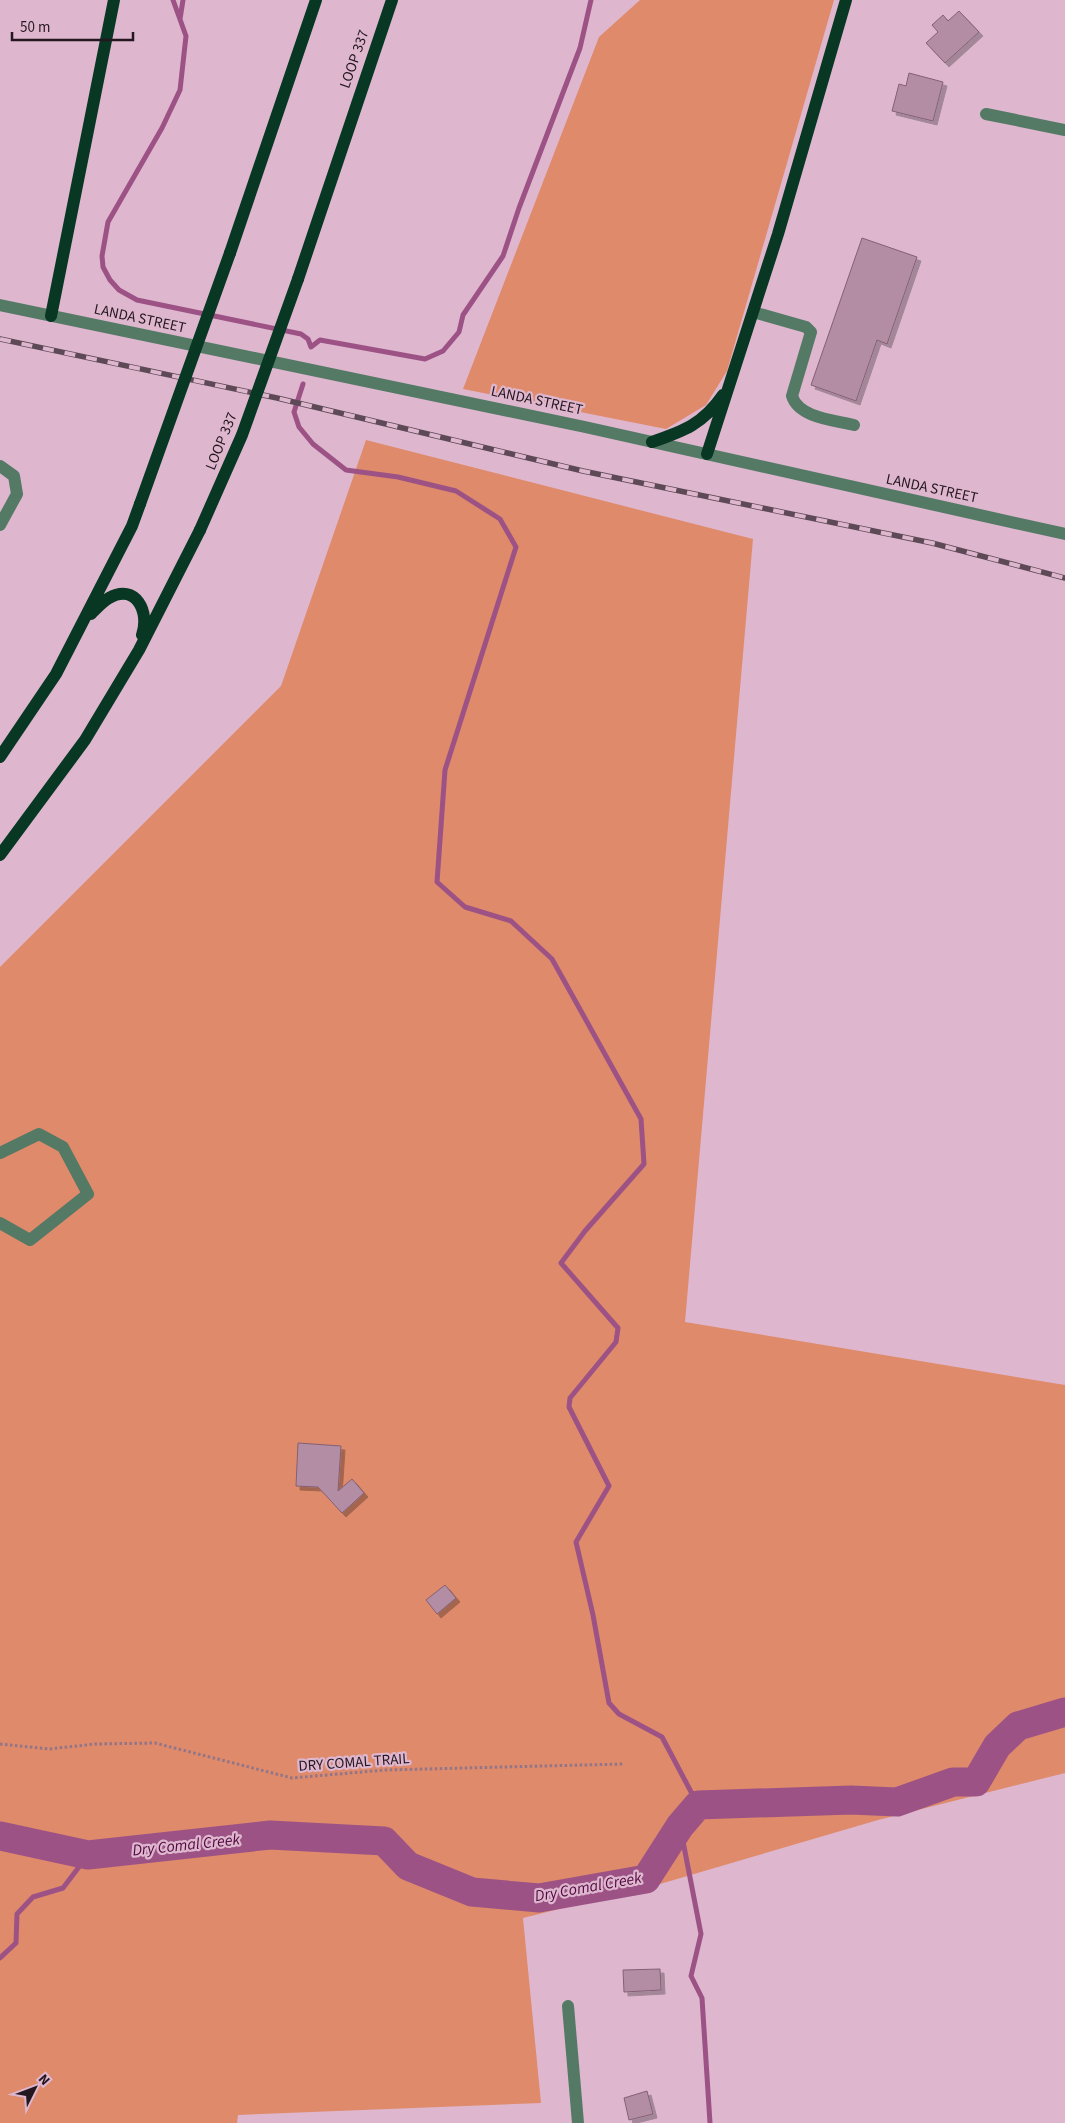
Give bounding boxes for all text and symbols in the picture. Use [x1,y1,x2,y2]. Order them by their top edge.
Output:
scale bar [12,10,134,42]
text: 50 m [20,17,50,38]
street label: LOOP 337 [335,27,374,91]
street label: LANDA STREET [92,298,188,338]
street label: LANDA STREET [489,380,585,420]
street label: LOOP 337 [200,409,243,473]
street label: LANDA STREET [884,468,980,508]
street label: DRY COMAL TRAIL [298,1748,410,1777]
water label: Dry Comal Creek [131,1828,241,1862]
water label: Dry Comal Creek [533,1867,644,1907]
north arrow [10,2063,60,2113]
text: N [33,2070,54,2090]

